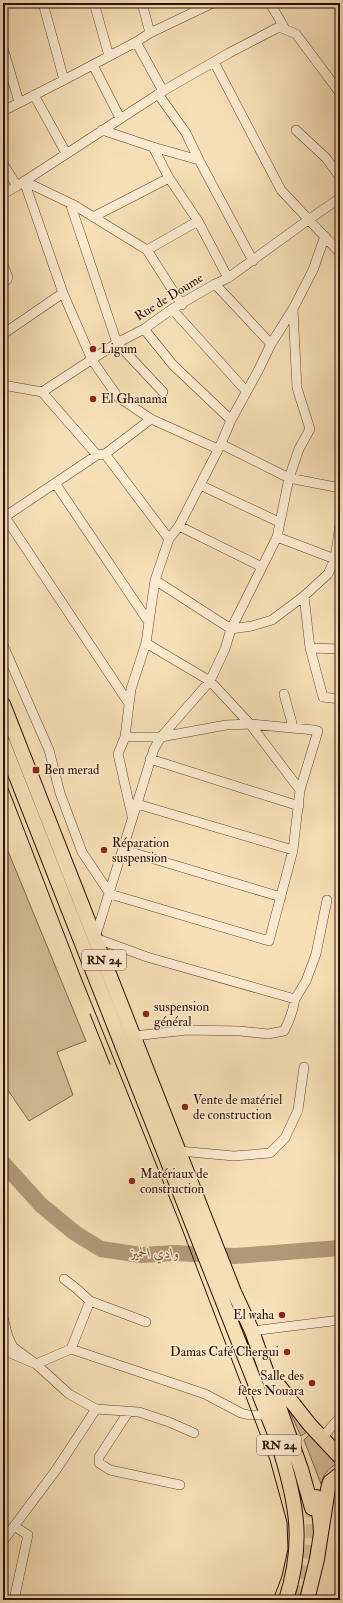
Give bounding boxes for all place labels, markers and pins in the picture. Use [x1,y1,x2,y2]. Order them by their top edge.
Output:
place label: Ligum [101,341,137,357]
marker: Ligum [88,344,98,354]
place label: El Ghanama [101,391,168,407]
marker: El Ghanama [88,394,98,404]
place label: Ben merad [44,762,100,778]
marker: Ben merad [31,765,41,775]
place label: Réparation suspension [112,835,170,867]
marker: Réparation suspension [99,845,109,855]
place label: suspension général [154,999,209,1030]
marker: suspension général [141,1009,151,1019]
place label: Vente de matériel de construction [193,1092,283,1123]
marker: Vente de matériel de construction [180,1102,190,1112]
place label: Matériaux de construction [140,1166,209,1197]
marker: Matériaux de construction [127,1176,137,1186]
place label: El waha [233,1307,275,1323]
marker: El waha [277,1310,287,1320]
place label: Damas Café Chergui [170,1344,280,1360]
marker: Damas Café Chergui [282,1347,292,1357]
place label: Salle des fêtes Nouara [238,1368,305,1399]
marker: Salle des fêtes Nouara [307,1378,317,1388]

